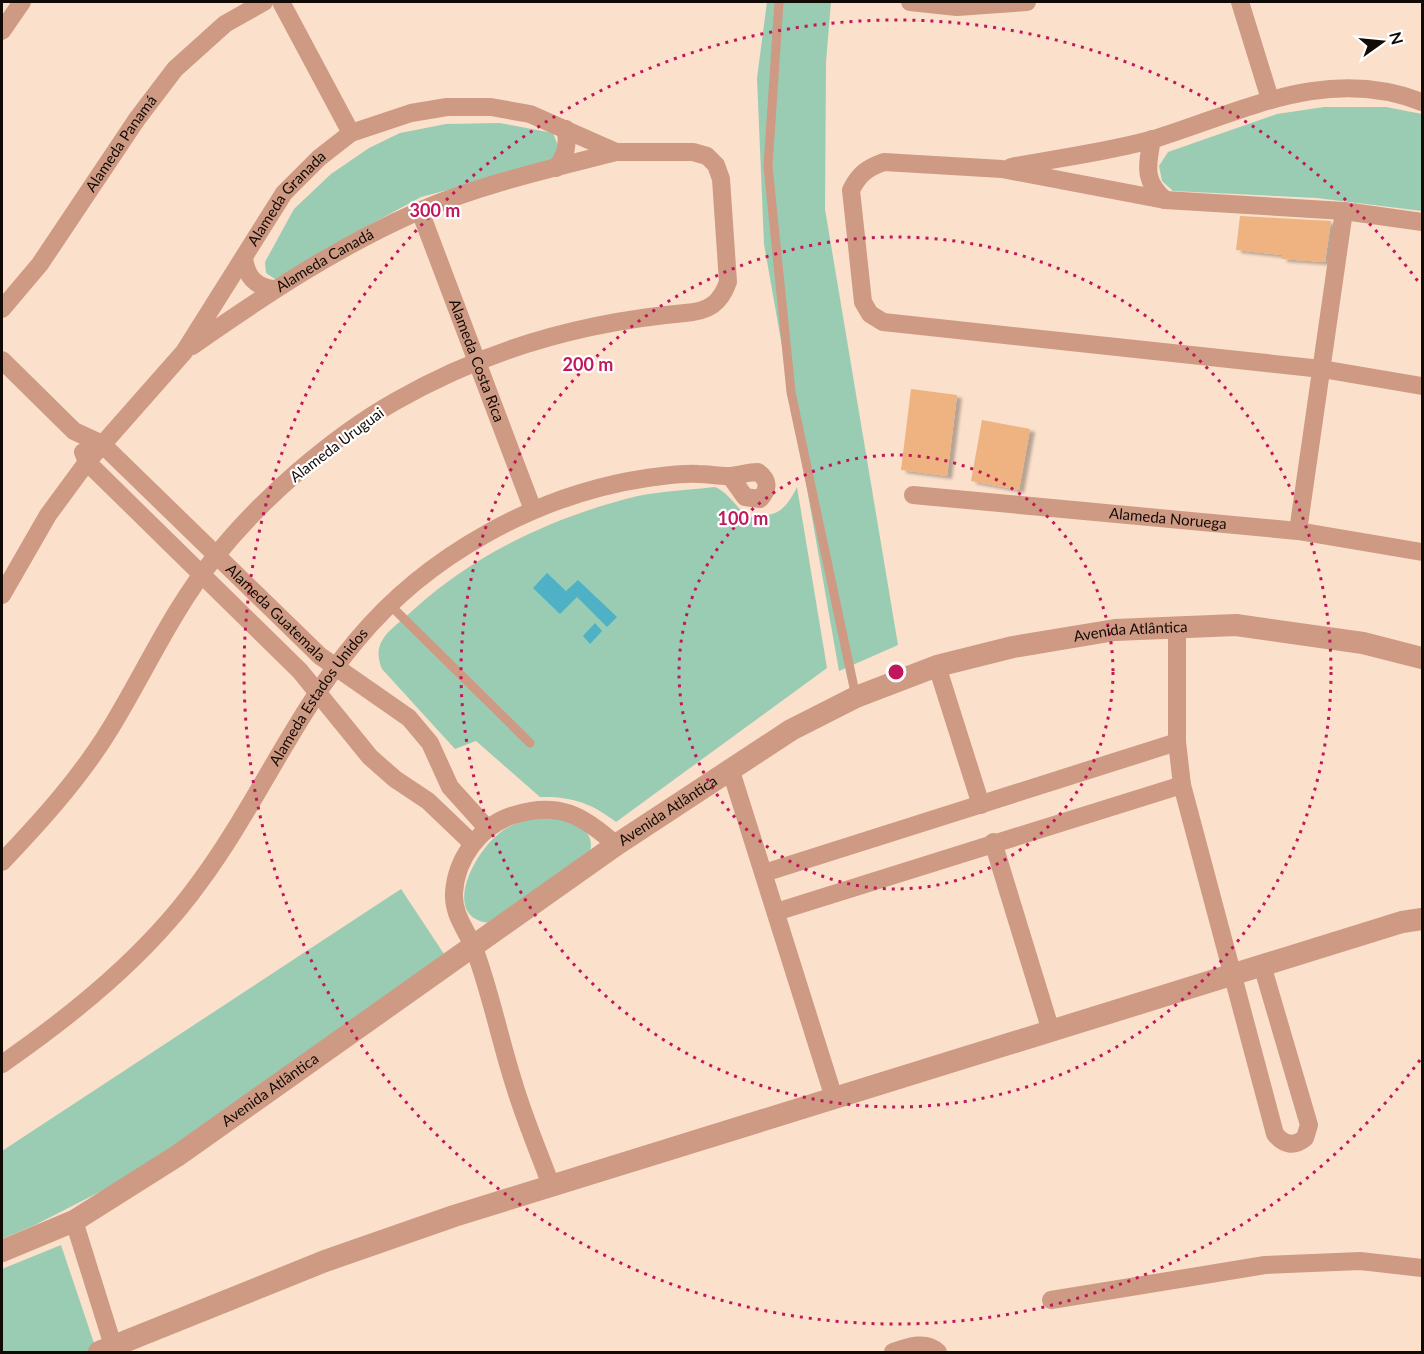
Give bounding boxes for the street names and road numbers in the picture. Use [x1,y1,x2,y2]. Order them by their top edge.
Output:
street label: Alameda Panamá [81,91,160,195]
street label: Alameda Granada [243,146,329,249]
street label: Alameda Canadá [272,224,376,295]
street label: Alameda Costa Rica [446,296,509,424]
street label: Alameda Uruguai [286,403,387,485]
street label: Alameda Noruega [1108,503,1228,532]
street label: Alameda Guatemala [223,560,329,665]
street label: Avenida Atlântica [1072,617,1188,645]
street label: Alameda Estados Unidos [265,624,371,769]
street label: Avenida Atlântica [615,771,720,849]
street label: Avenida Atlântica [218,1049,322,1130]

